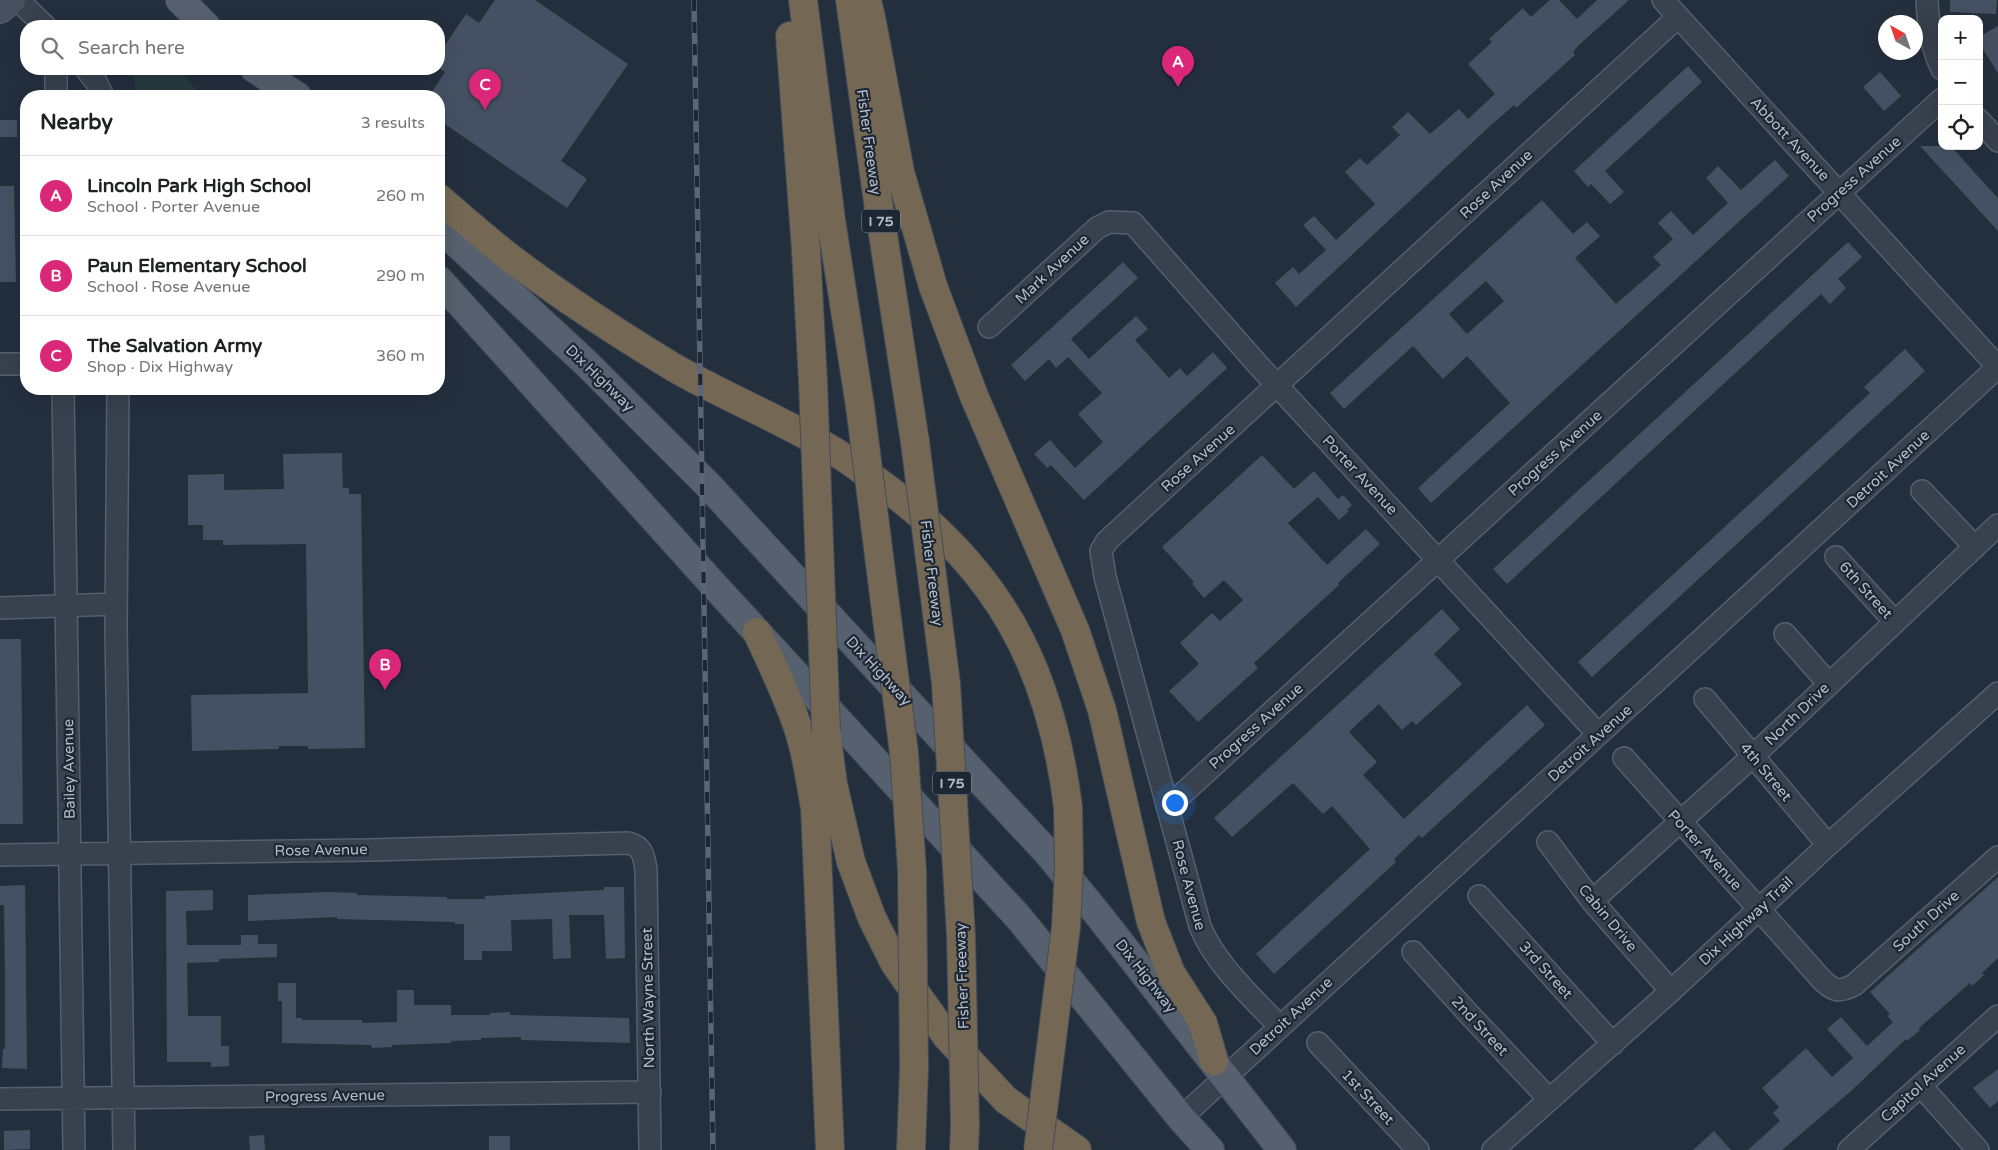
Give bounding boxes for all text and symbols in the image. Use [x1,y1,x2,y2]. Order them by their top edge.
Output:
north arrow [1878,15,1923,60]
map controls [1938,15,1983,150]
button: + [1938,15,1983,60]
search box [20,20,445,75]
icon: search [38,34,66,62]
text: Search here [78,37,185,59]
pin: A [1162,46,1194,87]
button: − [1938,60,1983,105]
pin: C [469,69,501,110]
street label: Fisher Freeway [853,88,885,196]
street label: Abbott Avenue [1747,93,1833,185]
button: locate [1938,105,1983,150]
text: Nearby [40,110,113,135]
text: 3 results [361,113,425,133]
street label: Progress Avenue [1803,132,1905,226]
street label: Rose Avenue [1456,146,1536,222]
text: Lincoln Park High School [87,175,311,197]
text: A [50,186,62,206]
text: 260 m [376,186,425,206]
text: School · Porter Avenue [87,197,260,217]
road number: I 75 [862,210,900,232]
street label: Mark Avenue [1011,230,1093,308]
text: Paun Elementary School [87,255,307,277]
text: B [50,266,62,286]
text: 290 m [376,266,425,286]
text: School · Rose Avenue [87,277,250,297]
text: The Salvation Army [87,335,262,357]
street label: Dix Highway [562,341,638,415]
text: C [50,346,62,366]
text: 360 m [376,346,425,366]
text: Shop · Dix Highway [87,357,233,377]
street label: Progress Avenue [1504,406,1606,500]
street label: Rose Avenue [1157,420,1239,496]
street label: Detroit Avenue [1843,426,1933,512]
street label: Porter Avenue [1319,431,1401,519]
street label: Fisher Freeway [917,519,947,627]
street label: 6th Street [1836,558,1897,623]
street label: Dix Highway [842,633,916,709]
pin: B [369,649,401,690]
street label: Progress Avenue [1205,679,1307,773]
street label: North Drive [1761,679,1833,749]
street label: Detroit Avenue [1544,701,1636,785]
street label: Bailey Avenue [59,719,79,819]
street label: 4th Street [1736,739,1796,805]
road number: I 75 [933,771,971,794]
your location [1162,790,1188,816]
street label: Porter Avenue [1664,806,1746,894]
street label: Rose Avenue [1168,838,1210,932]
street label: Rose Avenue [274,840,368,860]
street label: Dix Highway Trail [1695,873,1797,969]
street label: Cabin Drive [1575,881,1641,955]
street label: South Drive [1889,886,1963,956]
street label: Fisher Freeway [951,922,973,1030]
street label: North Wayne Street [638,927,658,1069]
street label: Dix Highway [1112,936,1180,1016]
street label: 3rd Street [1515,938,1577,1003]
street label: Detroit Avenue [1246,973,1336,1059]
street label: 2nd Street [1448,993,1512,1060]
street label: Capitol Avenue [1877,1040,1969,1126]
street label: 1st Street [1338,1066,1398,1129]
street label: Progress Avenue [265,1086,385,1106]

